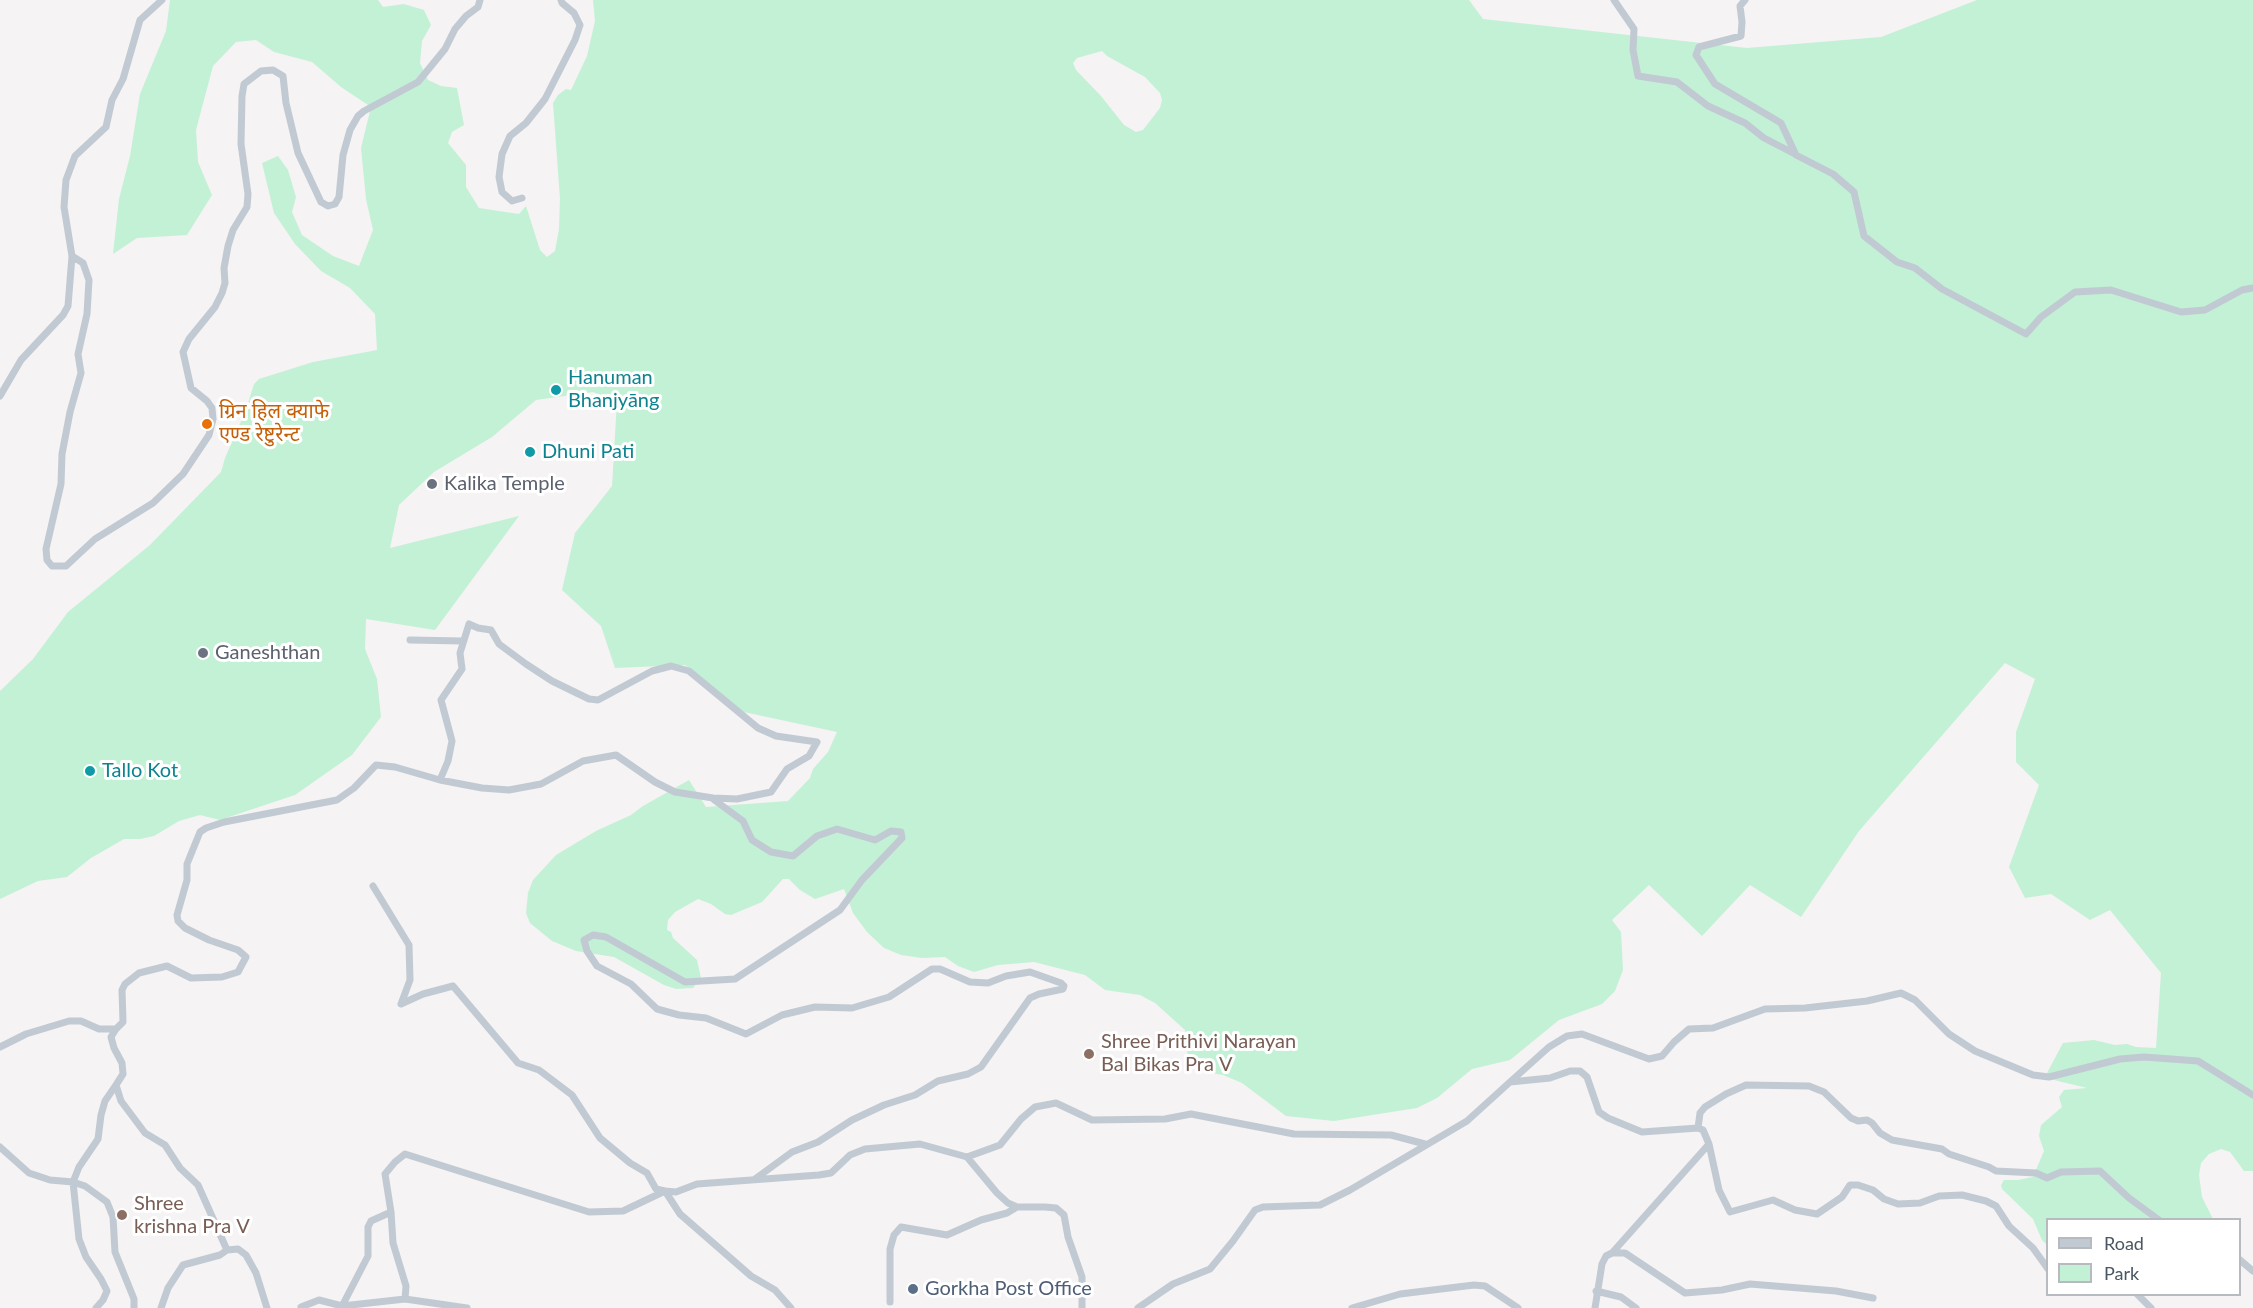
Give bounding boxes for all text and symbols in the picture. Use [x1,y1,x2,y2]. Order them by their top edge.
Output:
place label: Hanuman Bhanjyāng [568,366,659,413]
marker: Hanuman Bhanjyāng [549,383,563,397]
place label: ग्रिन हिल क्याफे एण्ड रेष्टुरेन्ट [219,400,329,447]
marker: ग्रिन हिल क्याफे एण्ड रेष्टुरेन्ट [200,417,214,431]
place label: Dhuni Pati [542,440,634,464]
marker: Dhuni Pati [523,445,537,459]
place label: Kalika Temple [444,472,565,496]
marker: Kalika Temple [425,477,439,491]
place label: Ganeshthan [215,641,320,665]
marker: Ganeshthan [196,646,210,660]
place label: Tallo Kot [102,759,178,783]
marker: Tallo Kot [83,764,97,778]
place label: Shree Prithivi Narayan Bal Bikas Pra V [1101,1030,1296,1077]
marker: Shree Prithivi Narayan Bal Bikas Pra V [1082,1047,1096,1061]
place label: Shree krishna Pra V [134,1192,250,1239]
marker: Shree krishna Pra V [115,1208,129,1222]
legend [2046,1218,2241,1296]
text: Road [2104,1232,2144,1254]
text: Park [2104,1262,2139,1284]
place label: Gorkha Post Office [925,1277,1092,1301]
marker: Gorkha Post Office [906,1282,920,1296]

